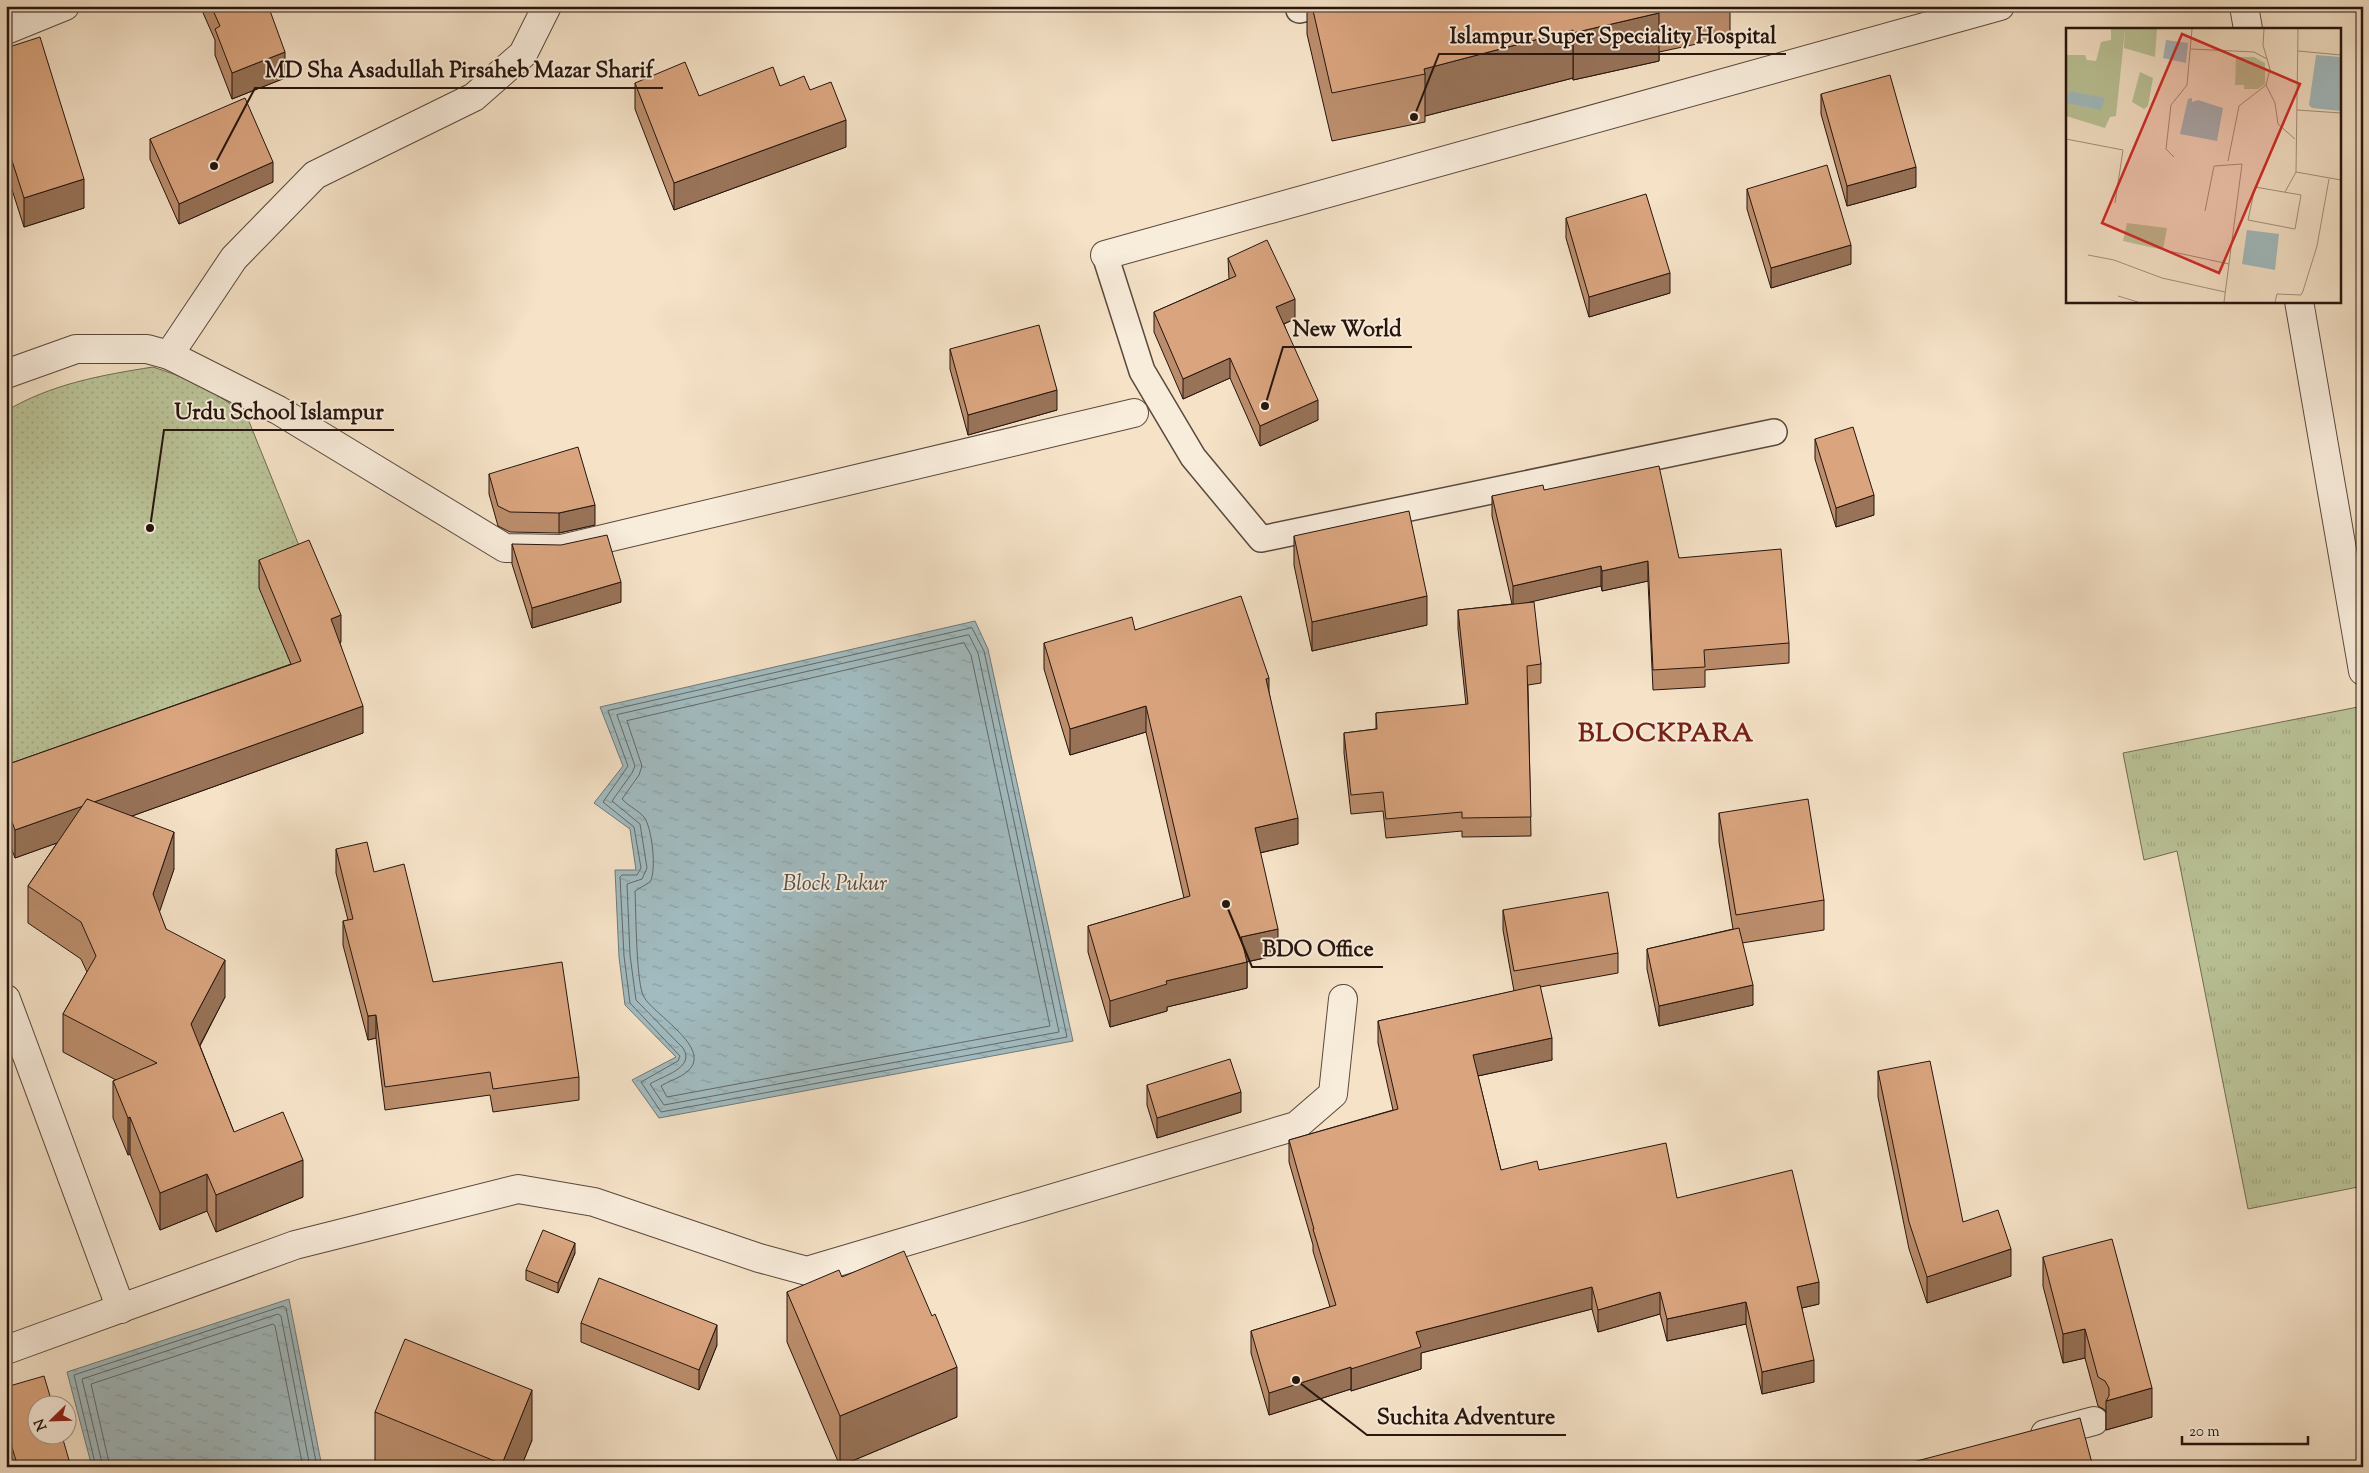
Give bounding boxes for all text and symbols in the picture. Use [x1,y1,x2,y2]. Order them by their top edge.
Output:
callout: Islampur Super Speciality Hospital [1439,17,1786,54]
text: Islampur Super Speciality Hospital [1450,22,1777,54]
inset map [2066,28,2342,302]
callout: MD Sha Asadullah Pirsaheb Mazar Sharif [255,51,663,88]
text: MD Sha Asadullah Pirsaheb Mazar Sharif [265,56,655,88]
callout: New World [1283,310,1412,347]
text: New World [1292,315,1402,347]
callout: Urdu School Islampur [164,393,394,430]
text: Urdu School Islampur [174,398,384,430]
district label: BLOCKPARA [1578,716,1754,753]
water label: Block Pukur [783,869,887,901]
callout: BDO Office [1252,930,1383,967]
text: BDO Office [1262,935,1374,967]
north arrow [28,1396,78,1446]
callout: Suchita Adventure [1367,1398,1566,1435]
text: Suchita Adventure [1377,1403,1555,1435]
scale bar [2182,1413,2308,1445]
text: N [30,1415,53,1433]
text: 20 m [2189,1422,2220,1443]

